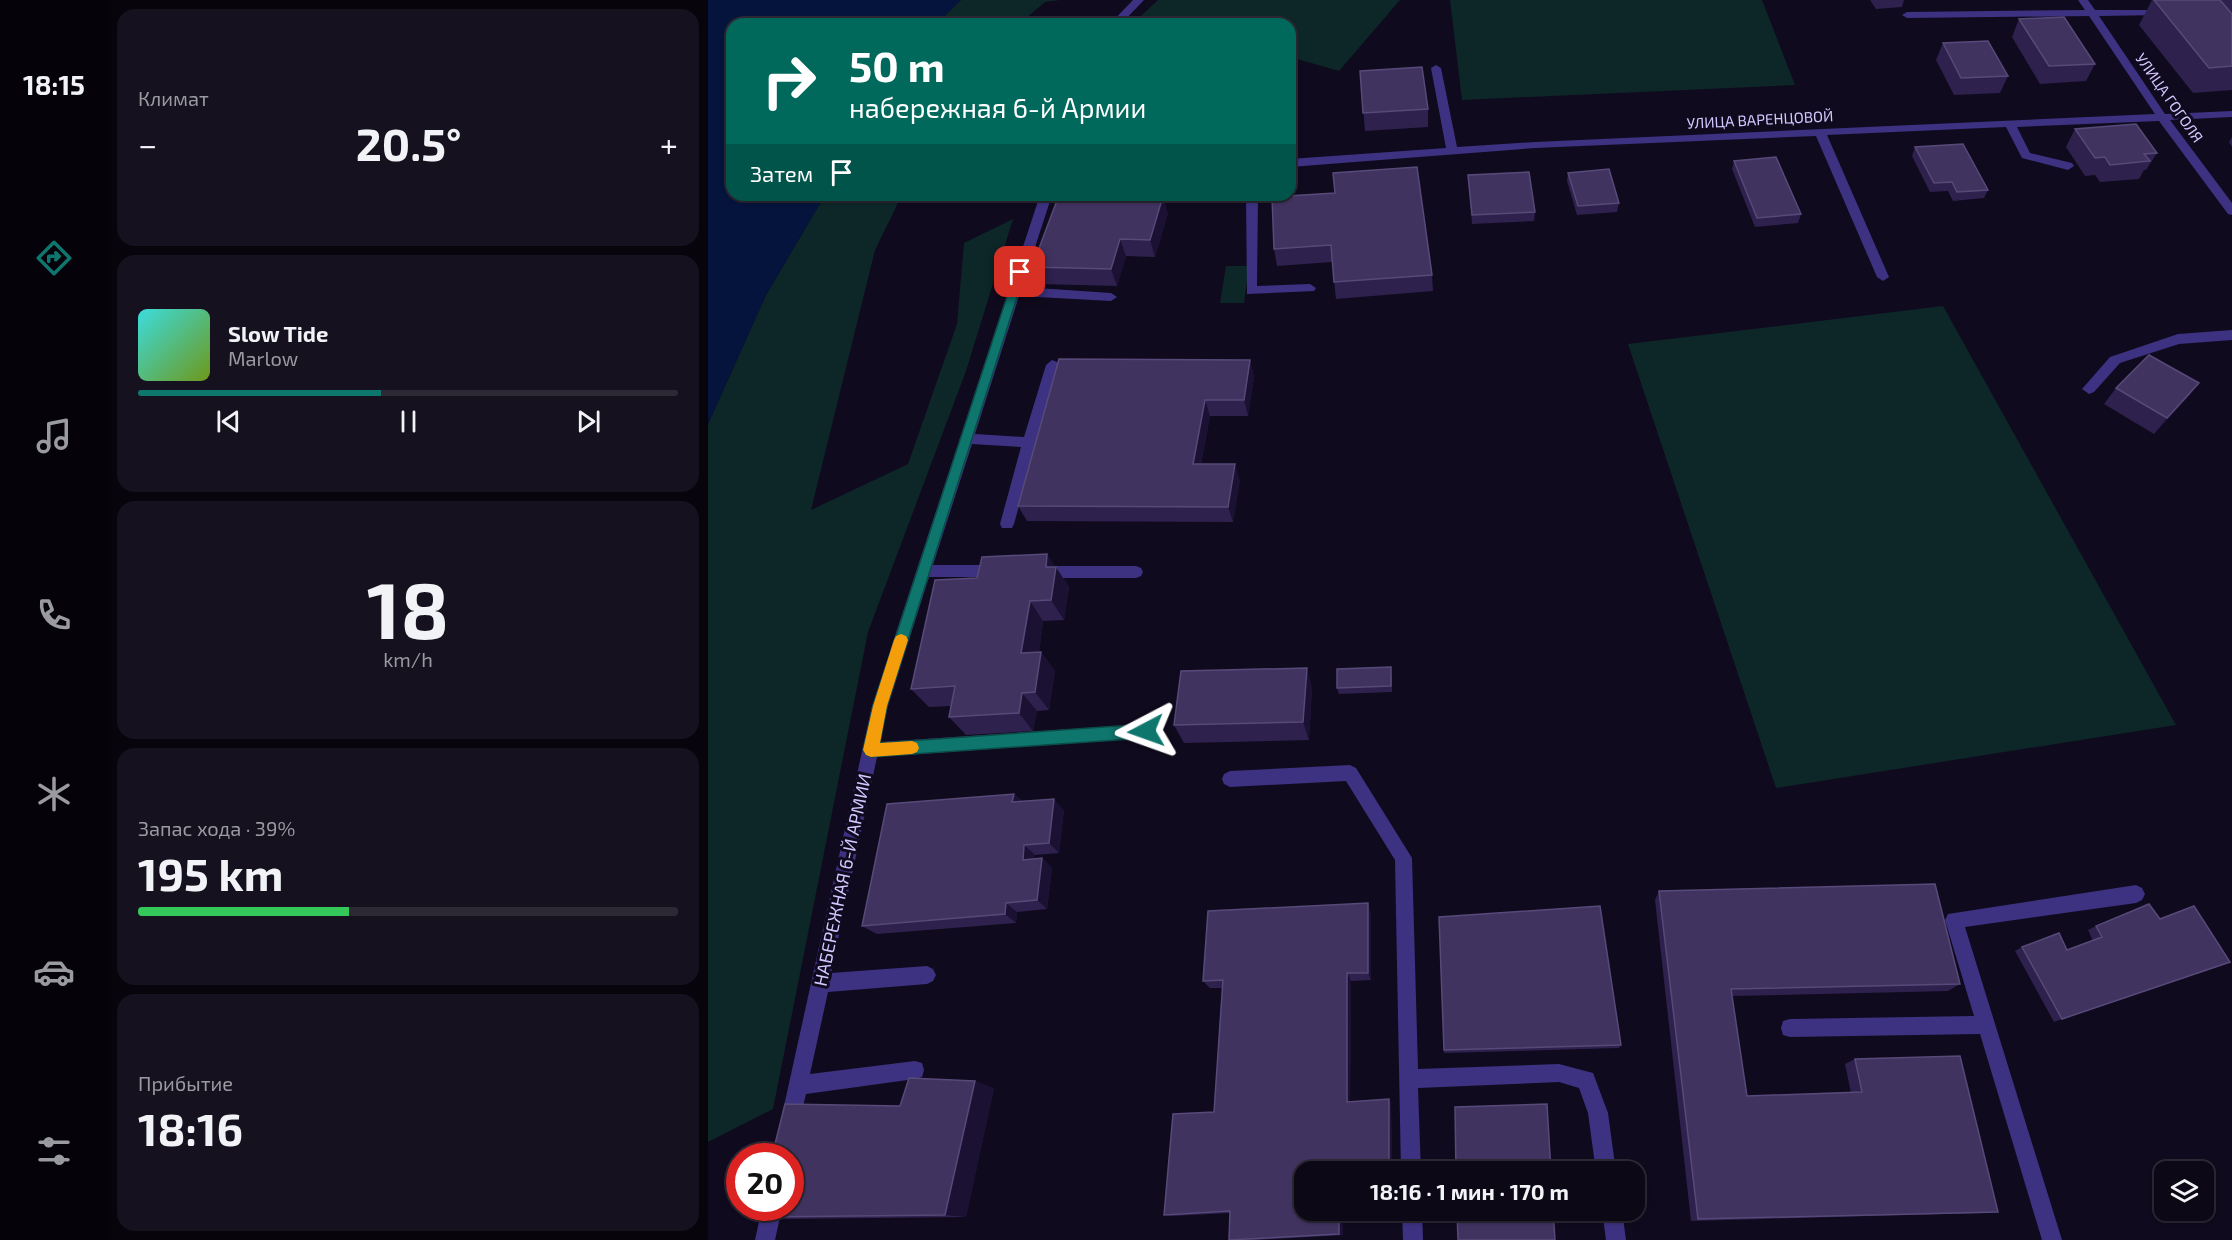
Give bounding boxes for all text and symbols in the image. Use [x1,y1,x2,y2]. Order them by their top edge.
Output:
text: 50 m [849,40,945,90]
icon: right [750,42,828,120]
street label: УЛИЦА ГОГОЛЯ [2132,49,2207,146]
text: 18:15 [23,68,85,100]
text: Климат [138,86,209,110]
text: набережная 6-й Армии [849,91,1146,123]
street label: УЛИЦА ВАРЕНЦОВОЙ [1686,106,1834,132]
text: 20.5° [356,116,461,170]
text: − [138,124,157,164]
text: + [660,124,678,164]
icon: arrive [825,156,858,189]
text: Затем [750,160,813,186]
icon: directions [33,237,75,279]
pin [994,246,1045,297]
icon: arrive [1003,255,1036,288]
text: Slow Tide [228,320,328,346]
text: Marlow [228,346,298,370]
icon: previous [212,405,245,438]
icon: pause [392,405,425,438]
icon: next [572,405,605,438]
icon: music [33,415,75,457]
text: 18 [367,561,449,655]
icon: phone [33,594,75,636]
text: km/h [383,647,433,671]
position arrow [1114,699,1178,763]
street label: НАБЕРЕЖНАЯ 6-Й АРМИИ [809,772,875,988]
icon: climate [33,773,75,815]
text: Запас хода · 39% [138,816,295,840]
text: 195 km [138,846,283,900]
icon: car [33,951,75,993]
text: Прибытие [138,1071,233,1095]
text: 18:16 [138,1101,243,1155]
icon: filters [33,1130,75,1172]
speed limit sign: 20 [726,1143,804,1221]
map controls [2154,1161,2214,1221]
button: layers [2154,1161,2214,1221]
text: 18:16 · 1 мин · 170 m [1370,1178,1569,1204]

